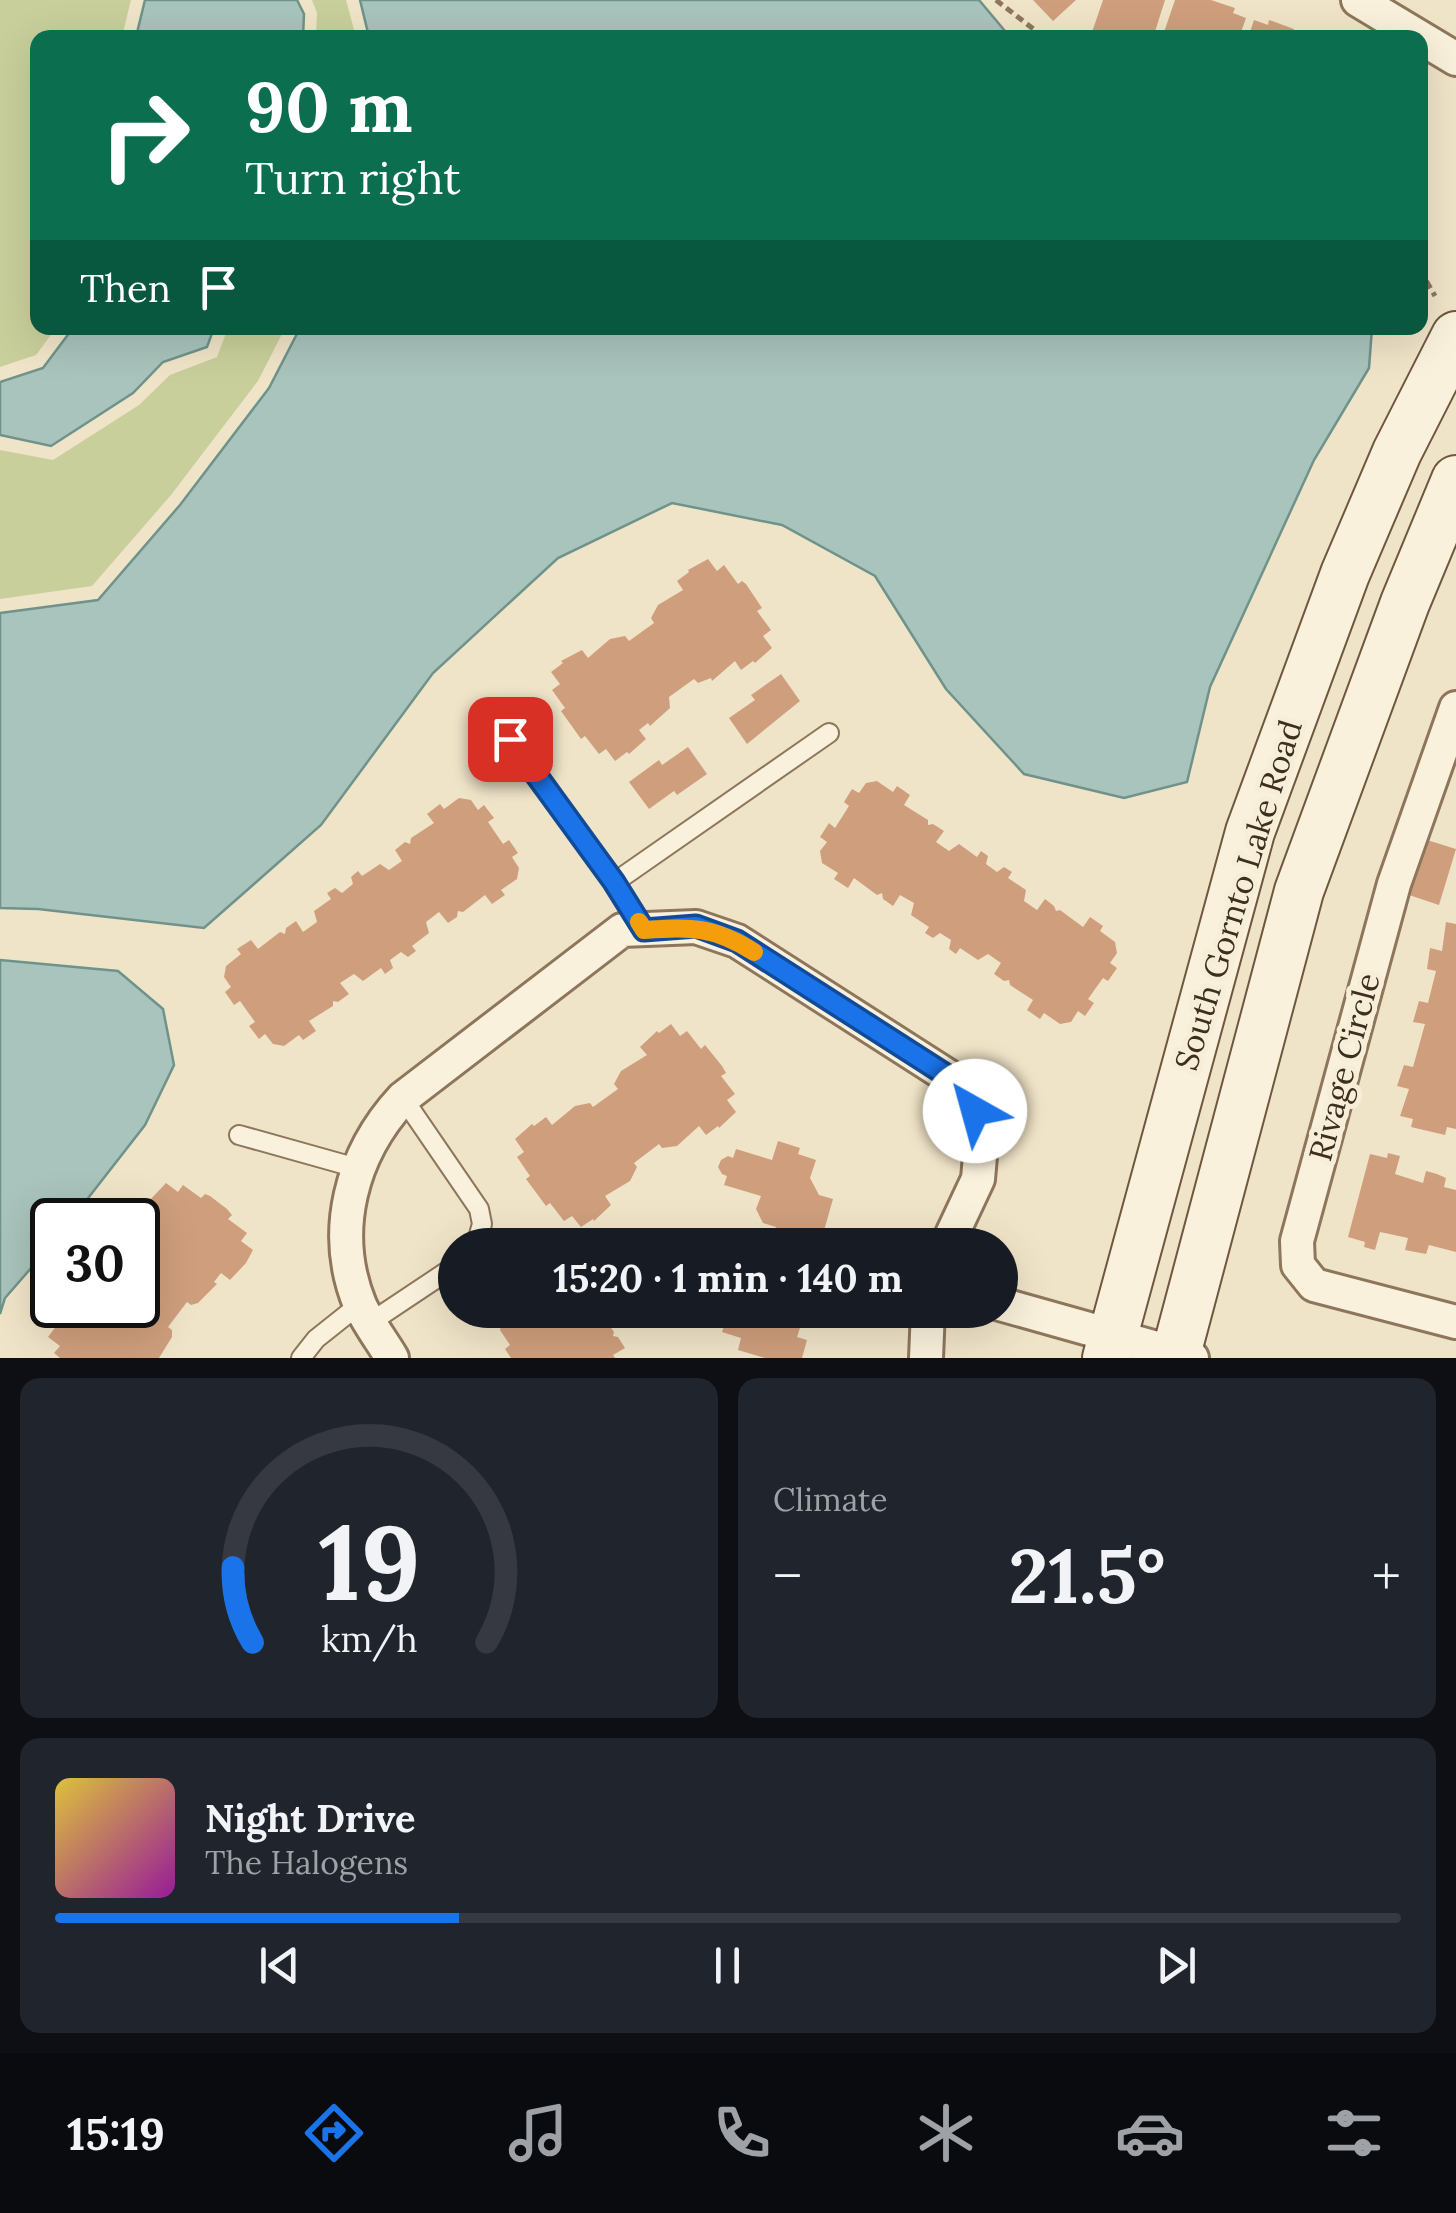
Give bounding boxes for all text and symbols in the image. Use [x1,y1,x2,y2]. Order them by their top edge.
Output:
text: 90 m [245,62,413,151]
icon: right [80,70,210,200]
text: Turn right [245,149,461,206]
icon: arrive [191,260,246,315]
text: Then [80,264,171,312]
pin [468,697,553,782]
icon: arrive [483,712,538,767]
street label: South Gornto Lake Road [1165,715,1311,1075]
street label: Rivage Circle [1299,969,1389,1165]
position arrow [923,1059,1027,1163]
speed limit sign: 30 [30,1198,160,1328]
text: 15:20 · 1 min · 140 m [553,1254,903,1302]
text: Climate [773,1479,888,1520]
text: 19 [318,1495,420,1628]
text: 21.5° [1008,1528,1166,1624]
text: − [773,1541,802,1611]
text: + [1372,1541,1401,1611]
text: km/h [321,1616,417,1662]
text: Night Drive [205,1794,416,1842]
text: The Halogens [205,1842,408,1883]
icon: previous [252,1938,307,1993]
icon: pause [700,1938,755,1993]
icon: next [1149,1938,1204,1993]
icon: directions [299,2098,369,2168]
icon: music [503,2098,573,2168]
icon: phone [707,2098,777,2168]
icon: climate [911,2098,981,2168]
icon: car [1115,2098,1185,2168]
icon: filters [1319,2098,1389,2168]
text: 15:19 [67,2105,165,2162]

